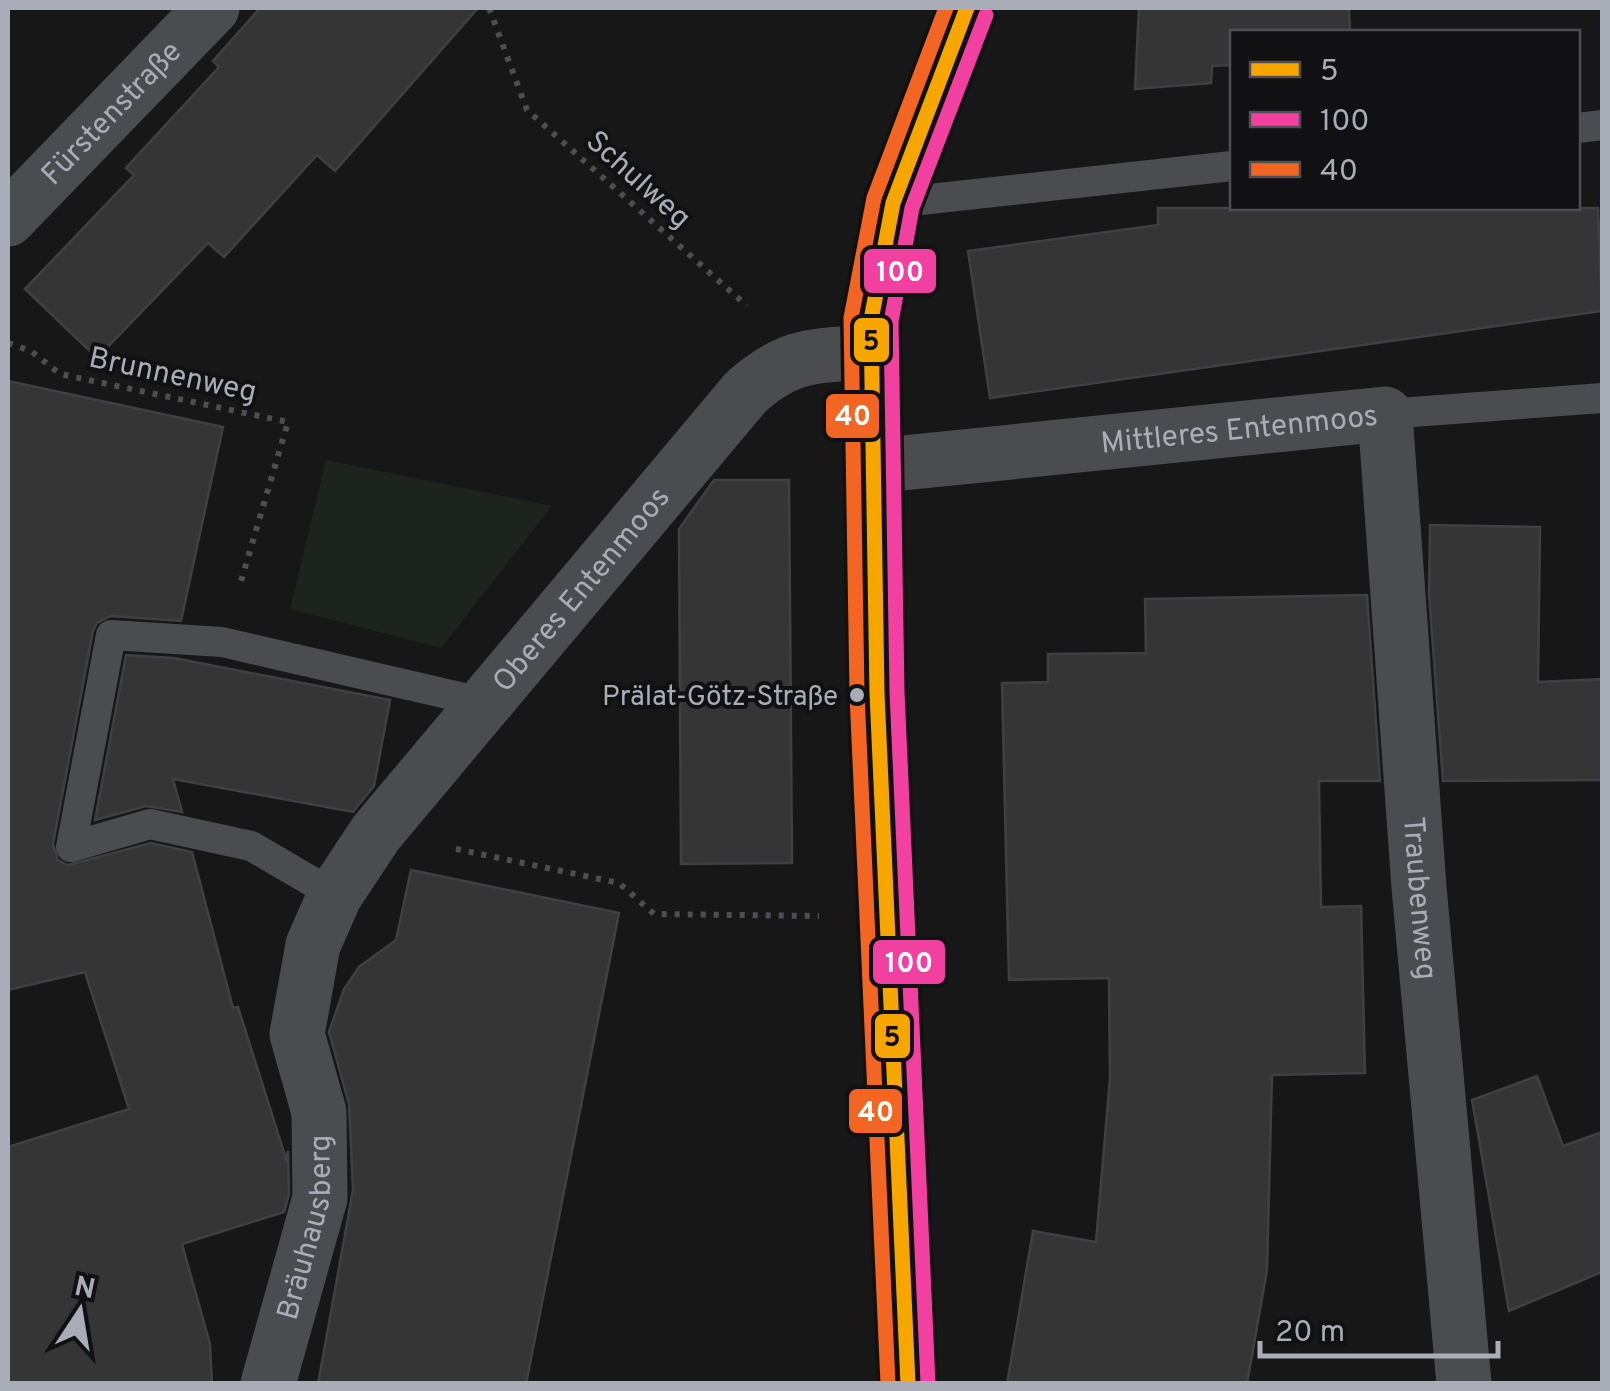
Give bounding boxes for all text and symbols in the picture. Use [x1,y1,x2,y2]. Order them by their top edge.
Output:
legend [1230,30,1580,210]
street label: Fürstenstraße [35,35,191,194]
text: 5 [1320,54,1339,91]
text: 100 [1320,104,1369,141]
street label: Schulweg [577,124,698,238]
text: 40 [1320,154,1358,191]
line badge: 100 [862,247,938,295]
text: 100 [876,256,924,292]
line badge: 5 [852,316,891,364]
text: 5 [862,325,880,361]
street label: Brunnenweg [85,341,260,412]
line badge: 40 [824,392,881,440]
street label: Mittleres Entenmoos [1099,399,1380,464]
text: 40 [835,400,871,436]
street label: Oberes Entenmoos [486,481,679,701]
place label: Prälat-Götz-Straße [602,680,838,716]
marker: Prälat-Götz-Straße [847,685,867,705]
street label: Traubenweg [1393,815,1443,982]
line badge: 100 [871,938,947,986]
text: 100 [885,947,933,983]
line badge: 5 [873,1012,912,1060]
text: 5 [883,1021,901,1057]
line badge: 40 [847,1087,904,1135]
text: 40 [858,1096,894,1132]
street label: Bräuhausberg [271,1134,341,1325]
north arrow [30,1261,130,1361]
text: N [71,1270,98,1309]
scale bar [1260,1296,1498,1358]
text: 20 m [1275,1315,1345,1352]

